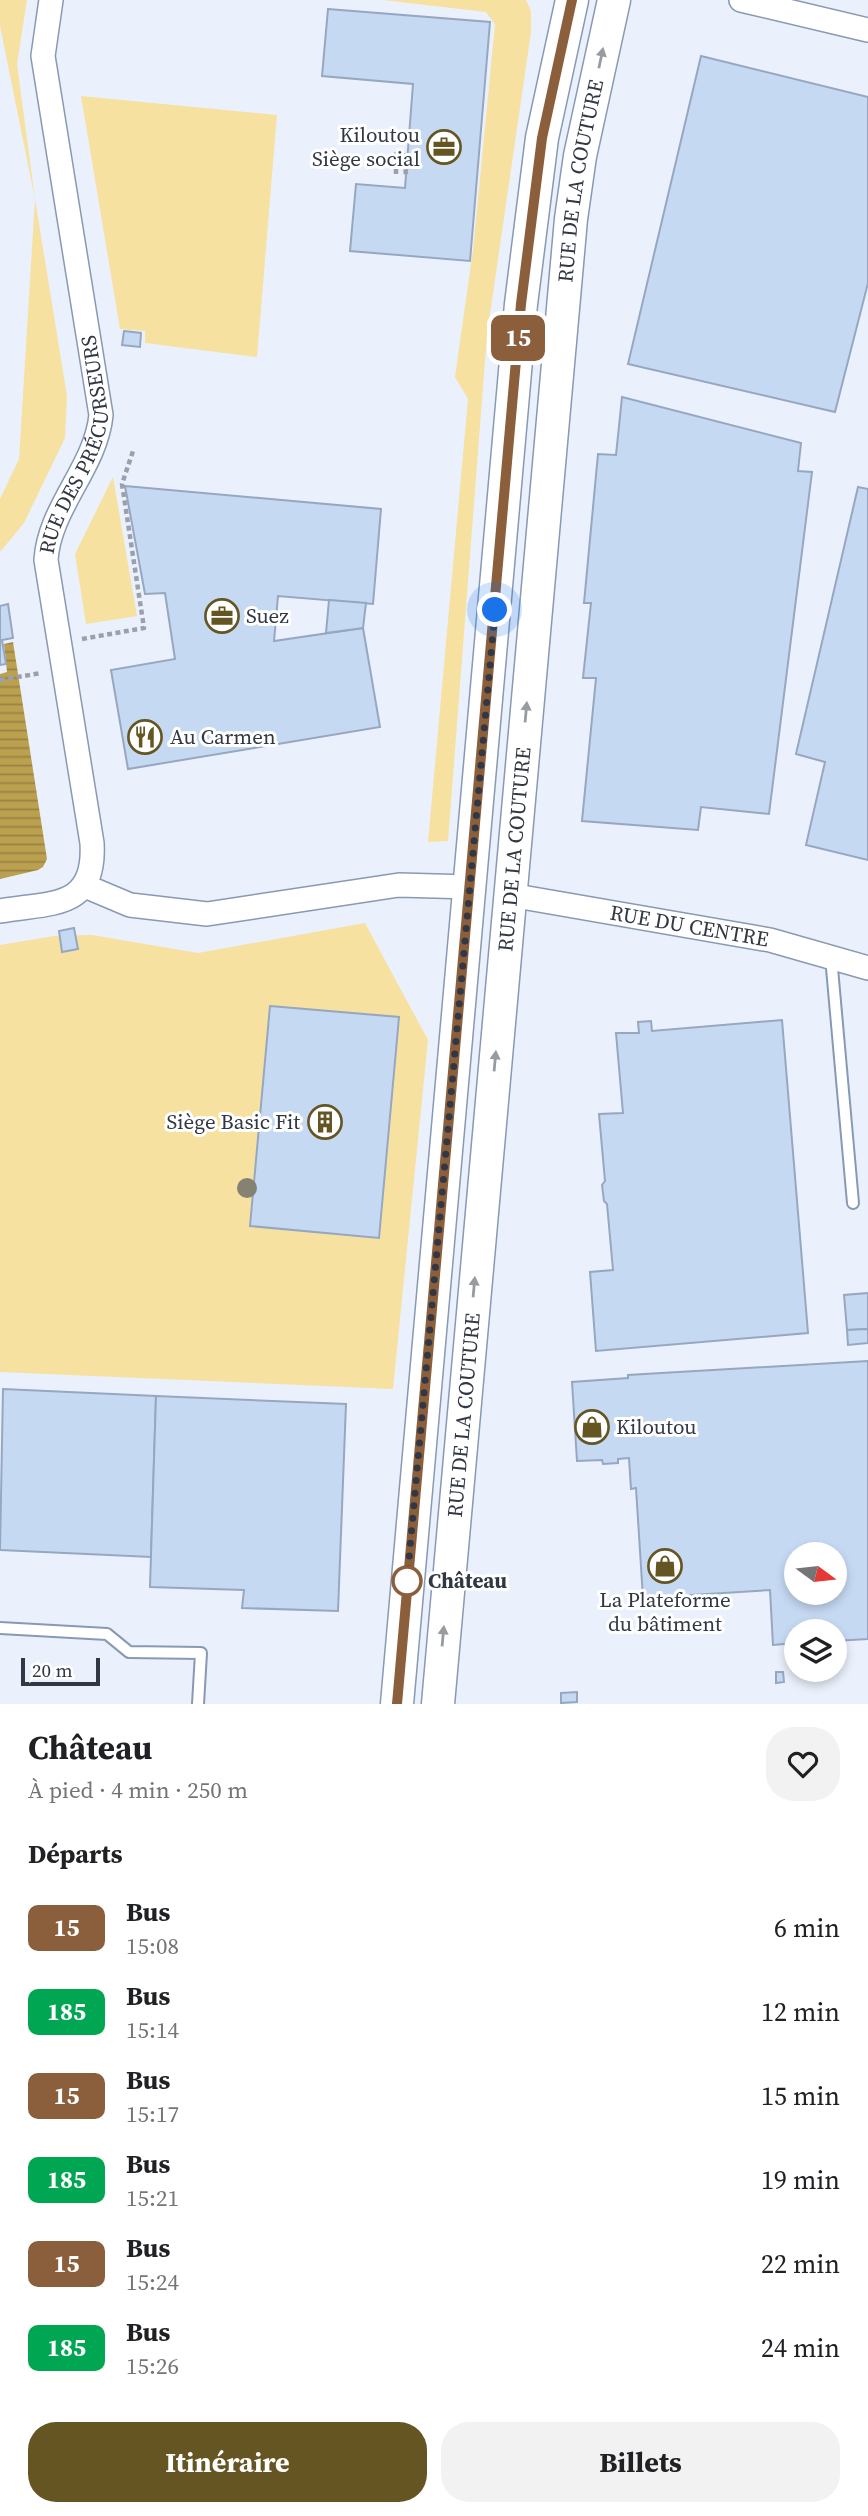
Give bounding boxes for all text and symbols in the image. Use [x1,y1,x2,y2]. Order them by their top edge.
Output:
one-way arrow [595,47,606,69]
street label: RUE DE LA COUTURE [550,77,610,284]
place label: Kiloutou Siège social [312,120,420,173]
office icon: Kiloutou Siège social [425,128,463,166]
line badge: 15 [486,315,550,361]
text: 15 [505,321,531,354]
street label: RUE DES PRÉCURSEURS [32,333,116,556]
your location [477,592,512,627]
office icon: Suez [203,597,241,635]
place label: Suez [246,601,289,630]
one-way arrow [521,701,532,723]
restaurant icon: Au Carmen [126,718,164,756]
place label: Au Carmen [170,722,276,751]
street label: RUE DE LA COUTURE [490,746,538,953]
street label: RUE DU CENTRE [608,898,771,954]
one-way arrow [490,1050,501,1072]
building icon: Siège Basic Fit [306,1103,344,1141]
place label: Siège Basic Fit [167,1107,300,1136]
one-way arrow [469,1276,480,1298]
street label: RUE DE LA COUTURE [440,1312,487,1519]
shop icon: Kiloutou [573,1408,611,1446]
place label: Kiloutou [616,1412,696,1441]
north arrow [784,1542,847,1605]
map controls [784,1542,847,1682]
shop icon: La Plateforme du bâtiment [646,1547,684,1585]
marker: Château [392,1566,422,1596]
place label: Château [428,1566,507,1595]
place label: La Plateforme du bâtiment [599,1585,731,1638]
button: layers [784,1619,847,1682]
one-way arrow [438,1625,449,1647]
scale bar [21,1655,100,1687]
text: 20 m [32,1657,73,1683]
text: Château [28,1725,152,1770]
button: heart [766,1727,840,1801]
text: À pied · 4 min · 250 m [28,1774,248,1806]
text: Départs [28,1836,123,1872]
text: Bus [126,1894,170,1930]
text: 6 min [774,1910,840,1946]
text: 15 [53,1911,80,1944]
text: 15:08 [126,1930,179,1962]
text: Bus [126,1978,170,2014]
text: 12 min [761,1994,840,2030]
text: 185 [47,1995,86,2028]
text: 15:14 [126,2014,179,2046]
text: Bus [126,2062,170,2098]
text: 15 min [761,2078,840,2114]
text: 15 [53,2079,80,2112]
text: 15:17 [126,2098,179,2130]
text: Bus [126,2146,170,2182]
text: 19 min [761,2162,840,2198]
text: 185 [47,2163,86,2196]
text: 15:21 [126,2182,179,2214]
text: Bus [126,2230,170,2266]
text: 22 min [761,2246,840,2282]
text: 15 [53,2247,80,2280]
text: 15:24 [126,2266,179,2298]
text: Bus [126,2314,170,2350]
text: 24 min [761,2330,840,2366]
text: 185 [47,2331,86,2364]
text: 15:26 [126,2350,179,2382]
button: Itinéraire [28,2422,427,2502]
button: Billets [441,2422,840,2502]

